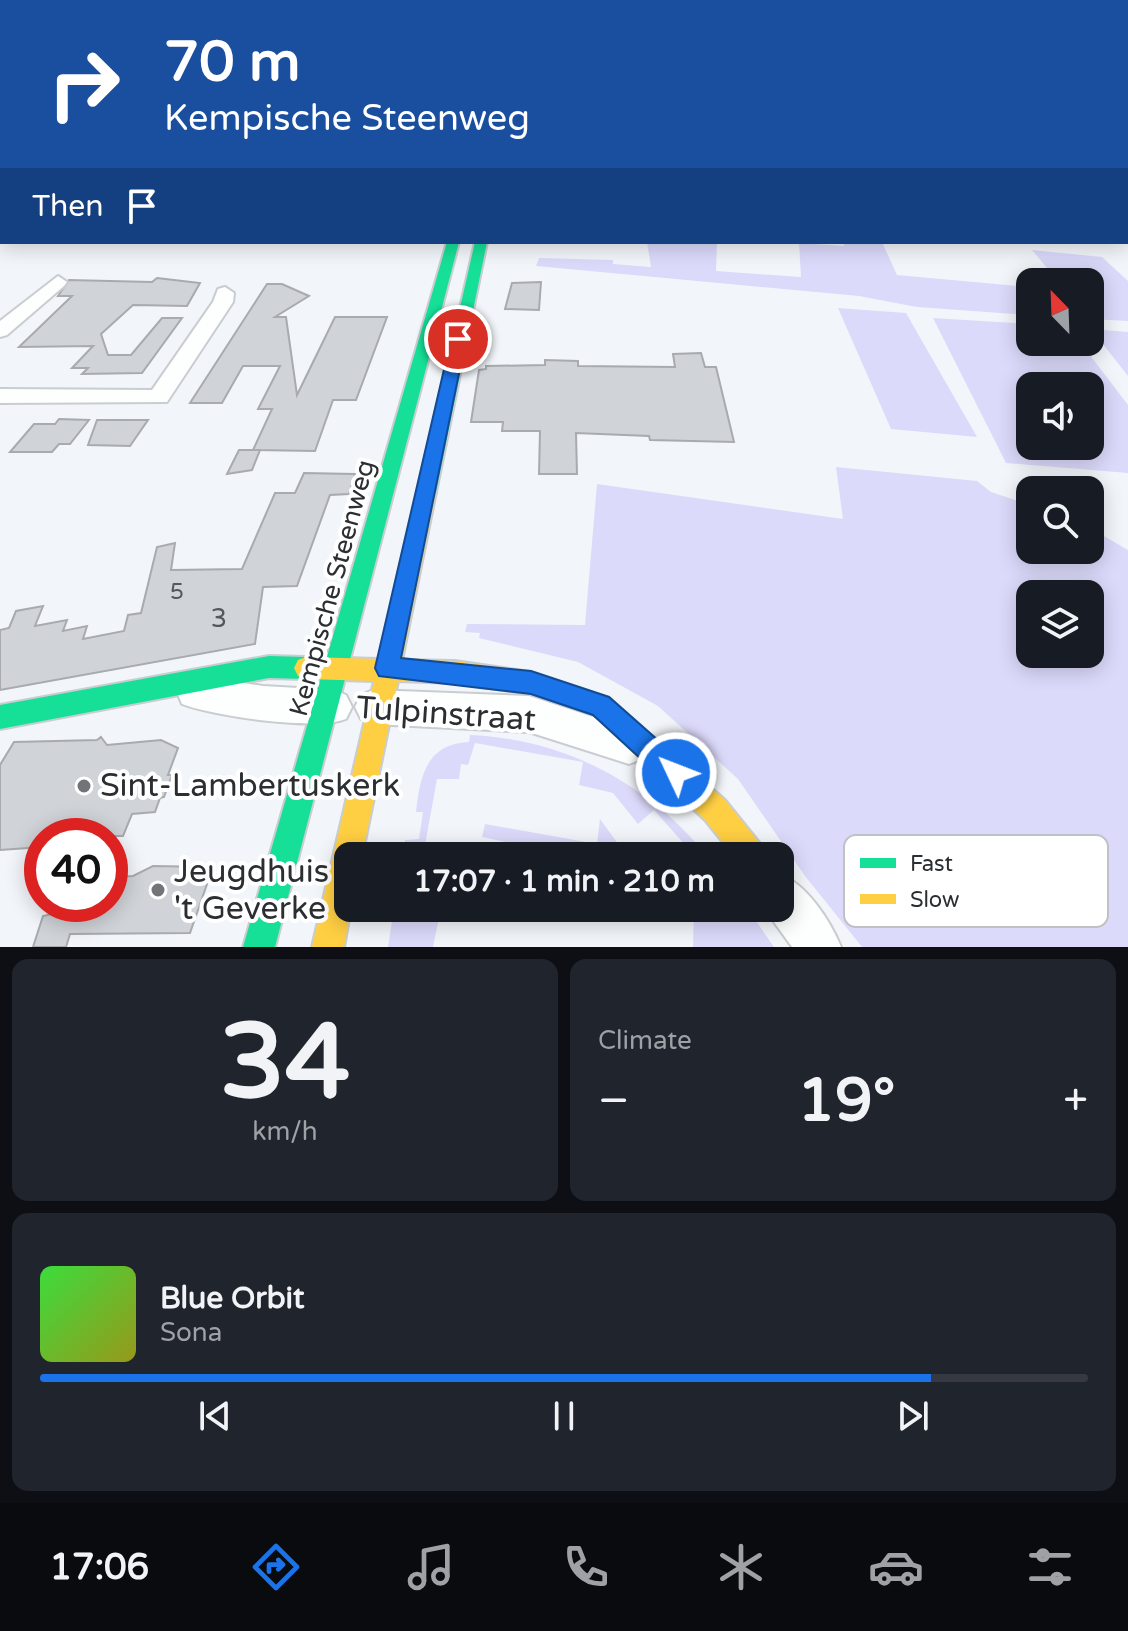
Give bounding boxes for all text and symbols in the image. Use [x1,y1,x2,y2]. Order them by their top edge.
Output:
text: 70 m [164,29,300,96]
icon: right [32,32,136,136]
text: Kempische Steenweg [164,97,530,140]
icon: arrive [120,184,164,228]
text: Then [32,188,104,225]
north arrow [1016,268,1104,356]
map controls [1016,268,1104,668]
pin [424,305,492,373]
icon: arrive [436,317,480,361]
button: sound [1016,372,1104,460]
street label: Kempische Steenweg [283,456,381,720]
button: search [1016,476,1104,564]
house number: 5 [170,579,184,605]
button: layers [1016,580,1104,668]
house number: 3 [211,603,227,634]
street label: Tulpinstraat [355,689,537,739]
position arrow [634,731,718,815]
place label: Sint-Lambertuskerk [100,767,400,805]
marker: Sint-Lambertuskerk [75,777,93,795]
speed limit sign: 40 [24,818,128,922]
legend [844,835,1108,927]
text: Fast [910,851,953,877]
place label: Jeugdhuis 't Geverke [174,853,329,928]
text: 17:07 · 1 min · 210 m [413,863,715,900]
marker: Jeugdhuis 't Geverke [149,881,167,899]
text: Slow [910,887,960,913]
text: 34 [220,1001,350,1126]
text: Climate [598,1025,692,1056]
text: 19° [797,1065,895,1137]
text: − [598,1075,629,1128]
text: + [1063,1075,1088,1128]
text: km/h [252,1116,318,1147]
text: Blue Orbit [160,1280,305,1317]
text: Sona [160,1317,222,1348]
icon: previous [193,1394,237,1438]
icon: pause [542,1394,586,1438]
icon: next [891,1394,935,1438]
icon: directions [248,1539,304,1595]
icon: music [403,1539,459,1595]
icon: phone [558,1539,614,1595]
icon: climate [713,1539,769,1595]
icon: car [868,1539,924,1595]
icon: filters [1022,1539,1078,1595]
text: 17:06 [49,1546,149,1589]

